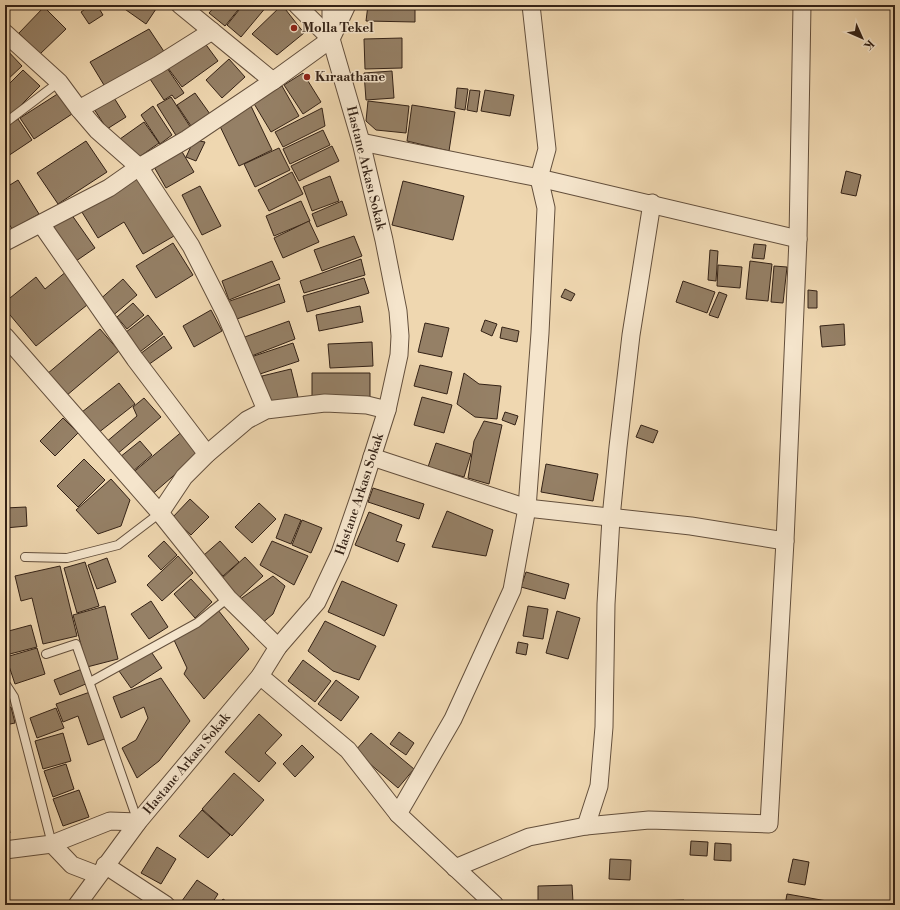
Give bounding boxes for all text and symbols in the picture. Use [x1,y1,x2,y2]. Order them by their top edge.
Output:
north arrow [842,18,882,58]
place label: Molla Tekel [302,20,374,36]
marker: Molla Tekel [289,23,299,33]
text: K [859,36,876,53]
place label: Kıraathane [315,69,385,85]
marker: Kıraathane [302,72,312,82]
street label: Hastane Arkası Sokak [343,104,389,233]
street label: Hastane Arkası Sokak [332,430,387,557]
street label: Hastane Arkası Sokak [140,709,234,818]

